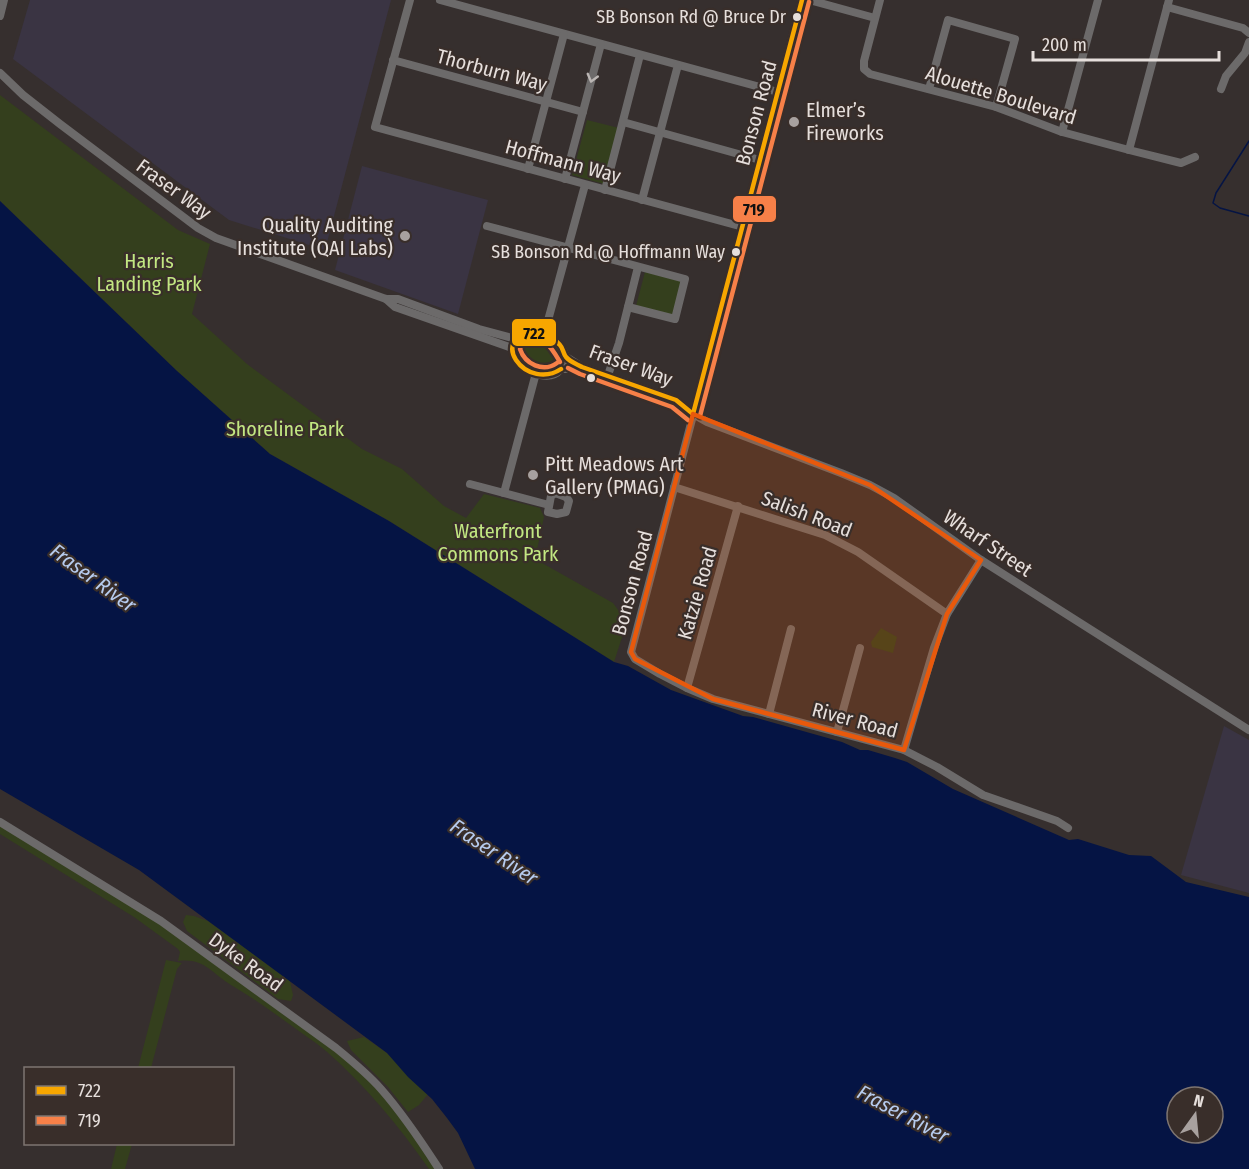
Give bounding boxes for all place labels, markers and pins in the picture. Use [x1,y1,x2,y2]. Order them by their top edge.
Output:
place label: SB Bonson Rd @ Bruce Dr [596,6,787,28]
marker: SB Bonson Rd @ Bruce Dr [791,11,803,23]
place label: Elmer’s Fireworks [806,98,884,145]
marker: Elmer’s Fireworks [787,115,801,129]
place label: Quality Auditing Institute (QAI Labs) [237,213,394,260]
marker: Quality Auditing Institute (QAI Labs) [398,229,412,243]
place label: SB Bonson Rd @ Hoffmann Way [491,241,725,263]
marker: SB Bonson Rd @ Hoffmann Way [730,246,742,258]
unlabelled marker [585,372,597,384]
place label: Pitt Meadows Art Gallery (PMAG) [545,452,684,499]
marker: Pitt Meadows Art Gallery (PMAG) [526,468,540,482]

